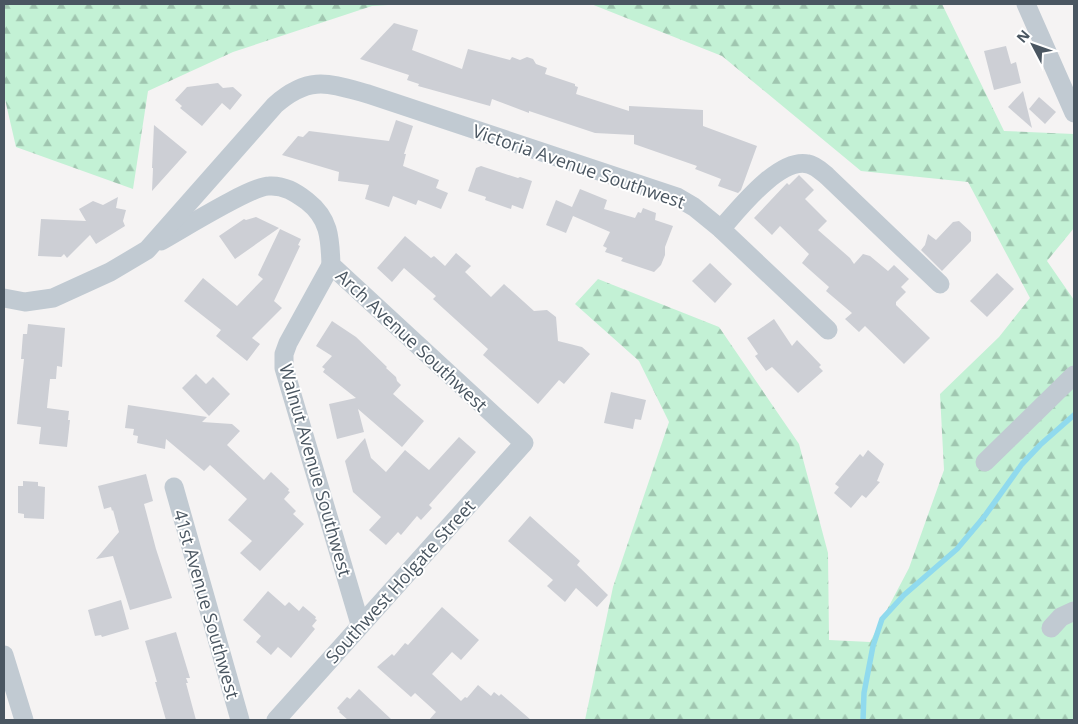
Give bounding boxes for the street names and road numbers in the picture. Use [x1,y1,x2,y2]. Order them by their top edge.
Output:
street label: Victoria Avenue Southwest [470,118,688,214]
street label: Arch Avenue Southwest [331,263,493,417]
street label: Walnut Avenue Southwest [274,361,358,579]
street label: Southwest Holgate Street [320,494,480,668]
street label: 41st Avenue Southwest [168,507,246,701]

